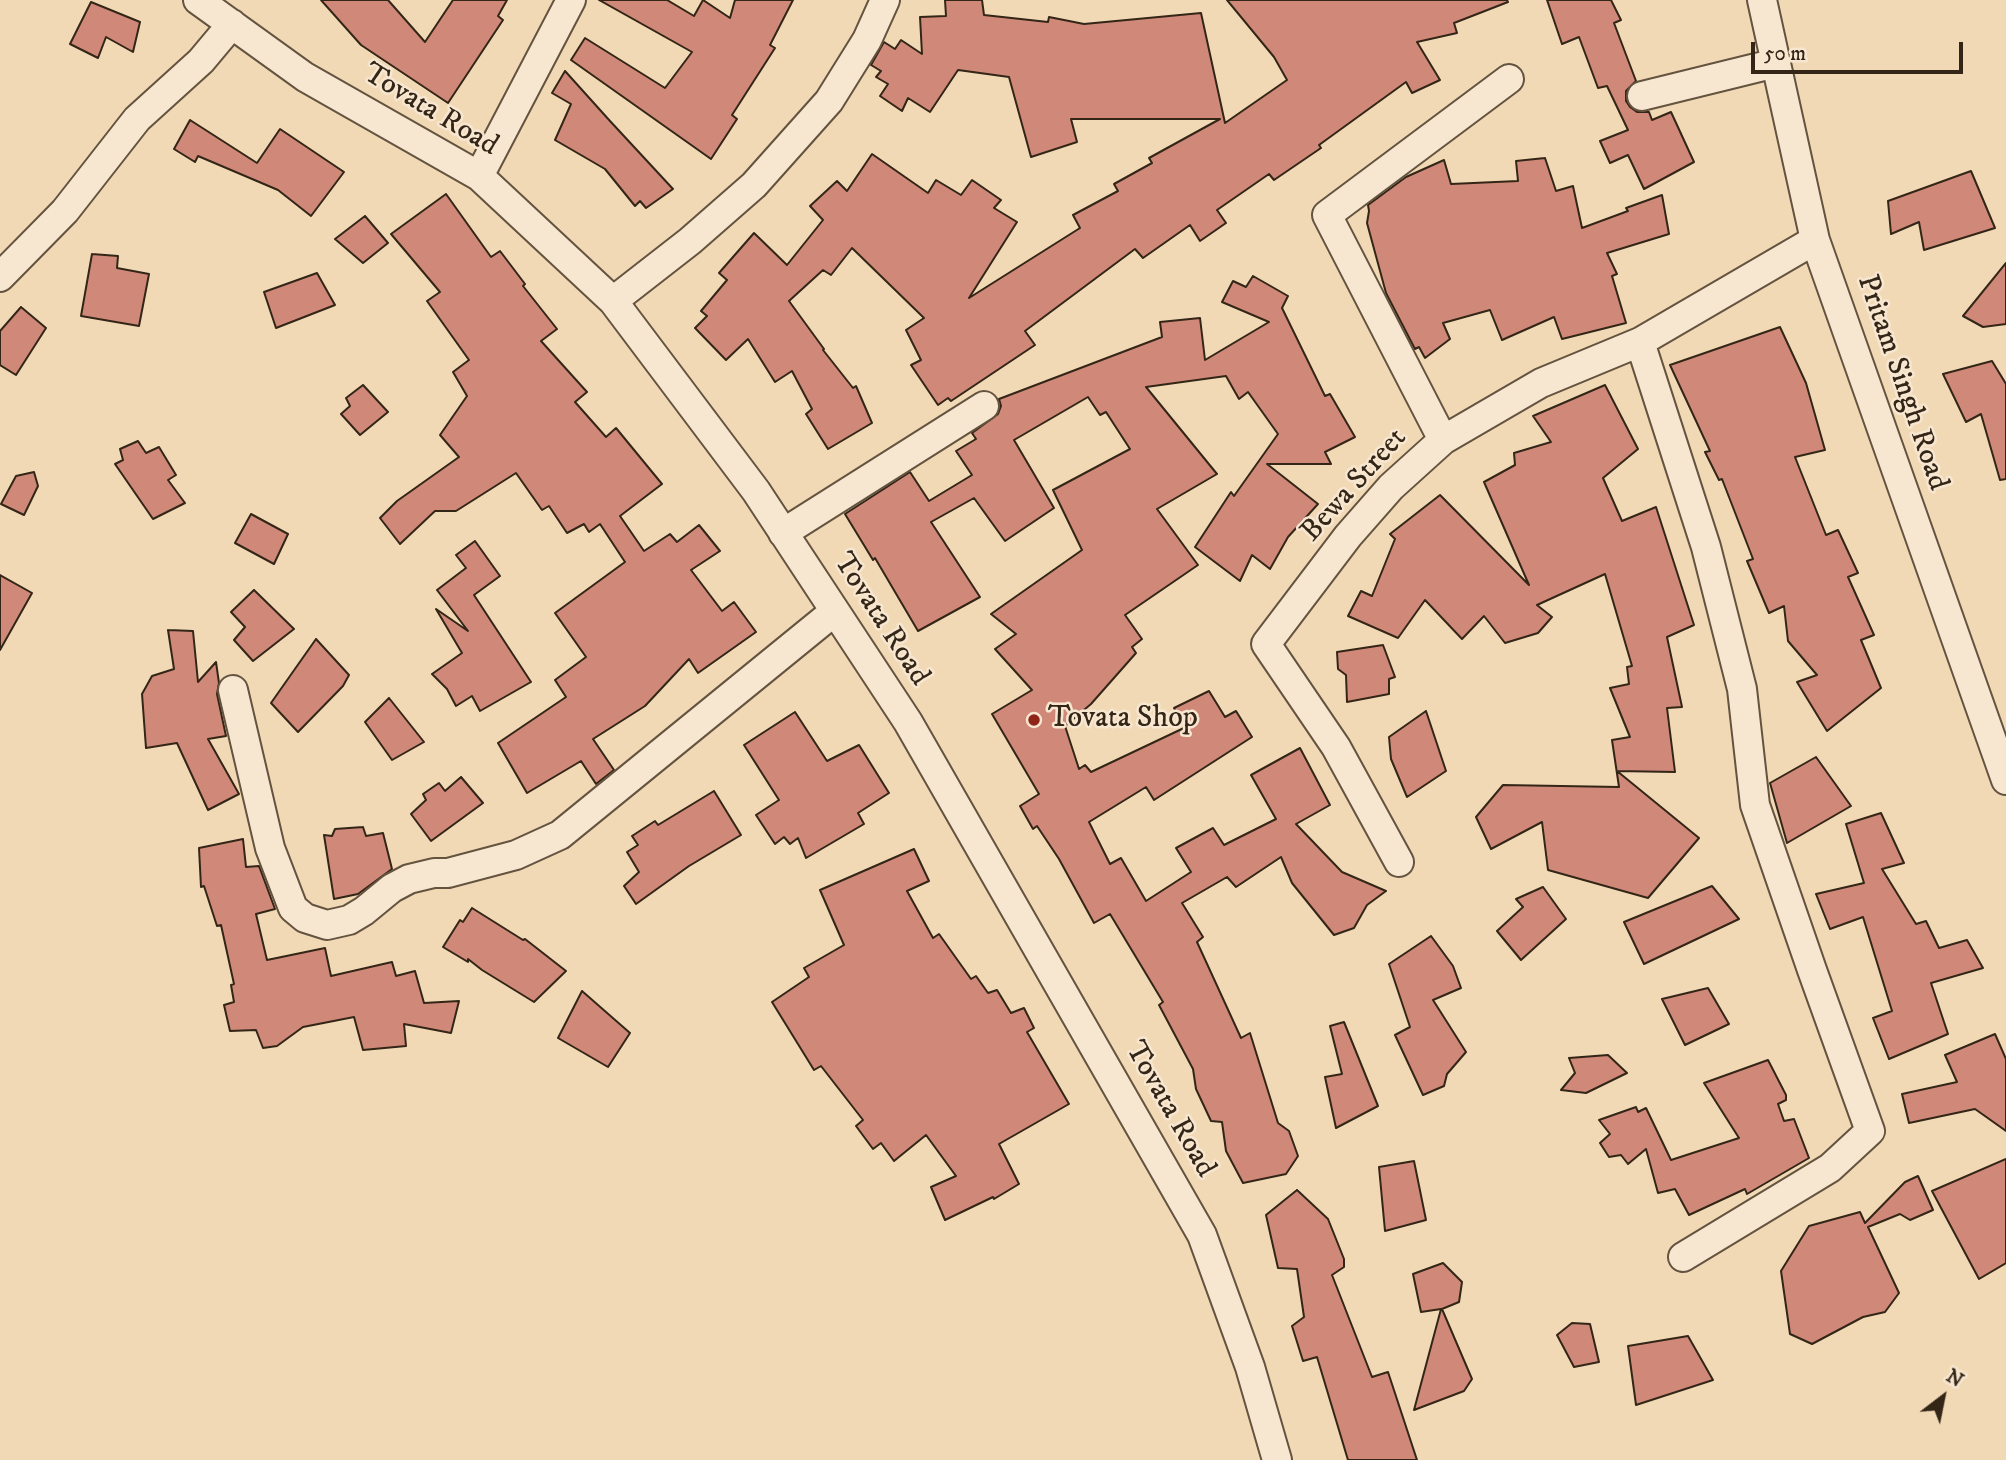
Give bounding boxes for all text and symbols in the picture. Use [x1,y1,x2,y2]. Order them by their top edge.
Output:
scale bar [1754,28,1966,72]
text: 50 m [1764,41,1806,67]
street label: Tovata Road [356,57,504,165]
street label: Pritam Singh Road [1847,271,1955,495]
street label: Bewa Street [1295,422,1415,550]
street label: Tovata Road [824,547,936,693]
place label: Tovata Shop [1048,702,1198,738]
marker: Tovata Shop [1026,712,1042,728]
street label: Tovata Road [1116,1036,1222,1184]
north arrow [1908,1362,1978,1432]
text: N [1942,1365,1967,1393]

